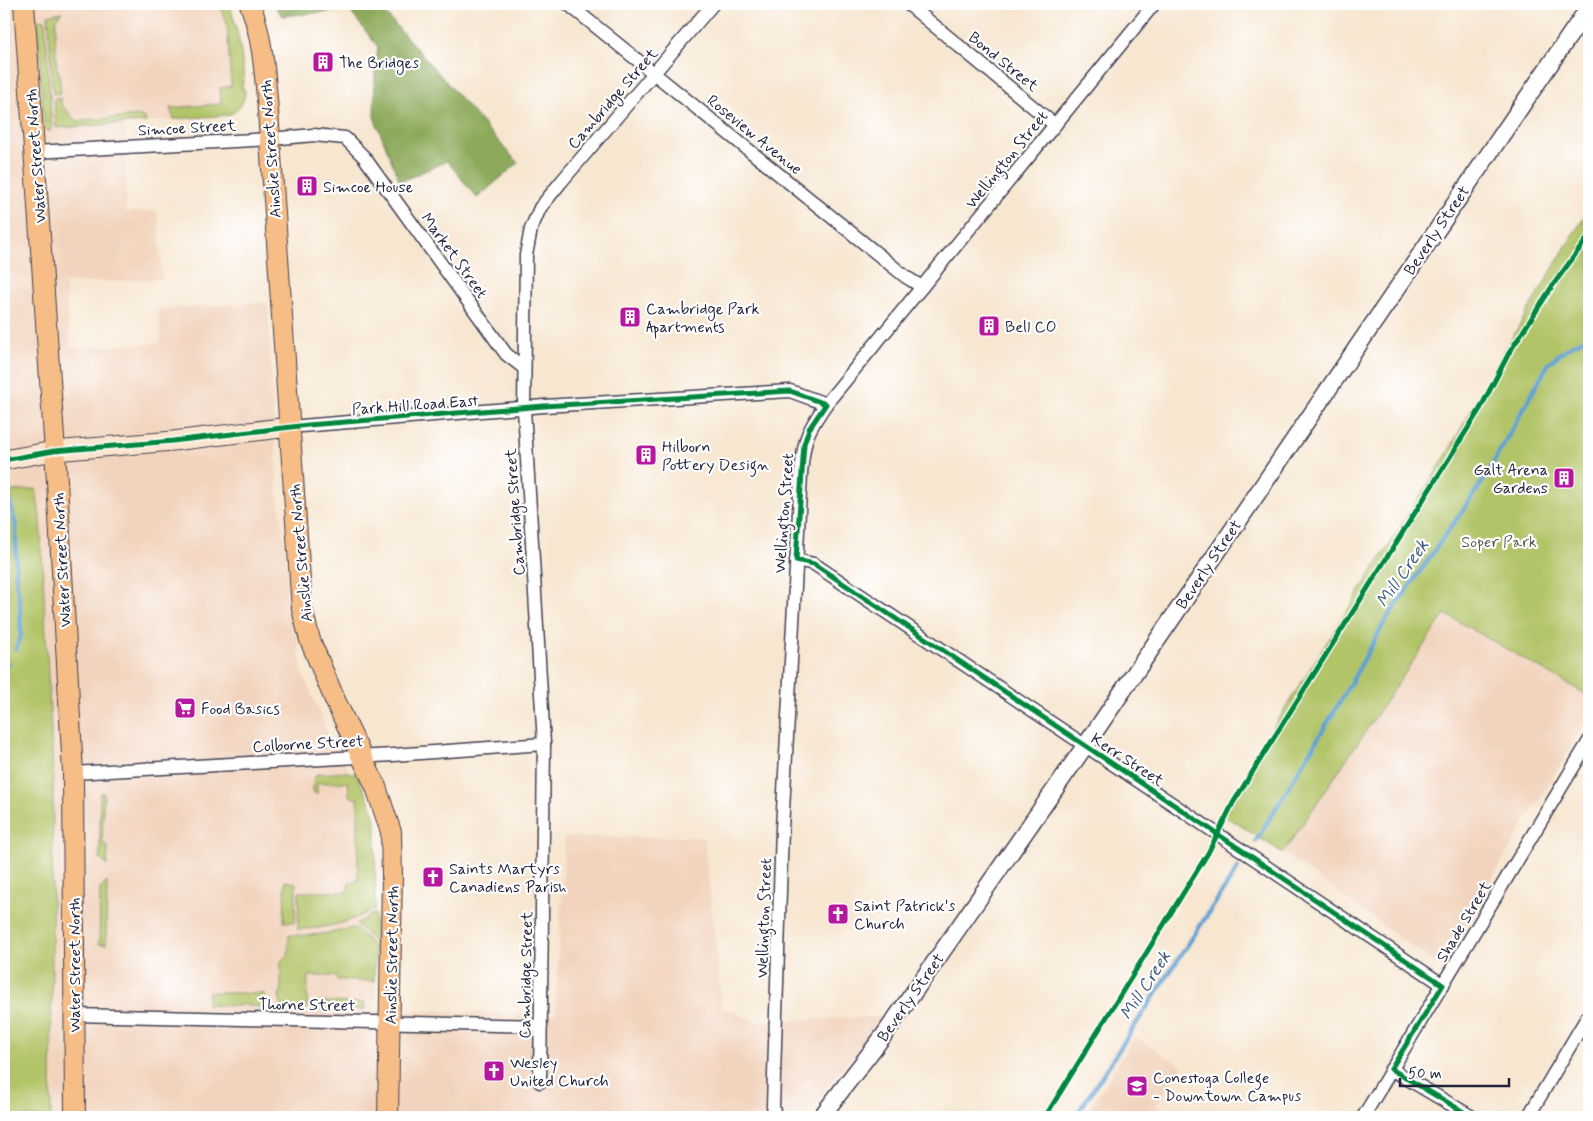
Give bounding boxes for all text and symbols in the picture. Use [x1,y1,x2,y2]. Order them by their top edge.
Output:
street label: Bond Street [964,27,1043,97]
street label: Cambridge Street [563,44,664,155]
building icon: The Bridges [311,50,335,74]
place label: The Bridges [339,53,419,75]
street label: Ainslie Street North [256,79,287,219]
street label: Water Street North [21,88,52,224]
street label: Roseview Avenue [702,90,806,180]
street label: Wellington Street [961,107,1054,214]
street label: Simcoe Street [137,115,237,142]
building icon: Simcoe House [295,174,319,198]
place label: Simcoe House [323,177,414,198]
street label: Beverly Street [1400,182,1475,280]
street label: Market Street [416,209,492,303]
place label: Cambridge Park Apartments [646,299,760,339]
building icon: Cambridge Park Apartments [618,305,642,329]
building icon: Bell CO [977,314,1001,338]
place label: Bell CO [1005,317,1057,338]
street label: Park Hill Road East [351,391,479,420]
place label: Hilborn Pottery Design [662,437,770,477]
building icon: Hilborn Pottery Design [634,443,658,467]
street label: Cambridge Street [501,447,531,576]
street label: Wellington Street [770,452,800,574]
place label: Galt Arena Gardens [1473,460,1548,499]
building icon: Galt Arena Gardens [1552,466,1576,490]
street label: Ainslie Street North [285,483,318,623]
street label: Water Street North [48,492,77,628]
street label: Beverly Street [1172,516,1247,614]
park label: Soper Park [1461,532,1537,553]
water label: Mill Creek [1371,535,1435,612]
supermarket icon: Food Basics [173,696,197,720]
place label: Food Basics [201,699,280,720]
street label: Kerr Street [1086,729,1168,792]
street label: Colborne Street [252,731,365,758]
street label: Wellington Street [752,858,778,979]
place label: Saints Martyrs Canadiens Parish [449,859,567,898]
church icon: Saints Martyrs Canadiens Parish [421,865,445,889]
street label: Shade Street [1432,877,1497,966]
street label: Ainslie Street North [381,885,404,1025]
place label: Saint Patrick's Church [854,896,955,935]
street label: Water Street North [65,898,86,1032]
church icon: Saint Patrick's Church [826,902,850,926]
street label: Cambridge Street [515,911,539,1039]
water label: Mill Creek [1115,946,1177,1025]
street label: Beverly Street [873,949,950,1046]
street label: Thorne Street [258,994,356,1017]
place label: Wesley United Church [510,1053,609,1092]
scale bar [1400,1056,1509,1088]
church icon: Wesley United Church [482,1059,506,1083]
text: 50 m [1408,1064,1442,1084]
place label: Conestoga College - Downtown Campus [1153,1068,1301,1107]
school or university icon: Conestoga College - Downtown Campus [1125,1074,1149,1098]

